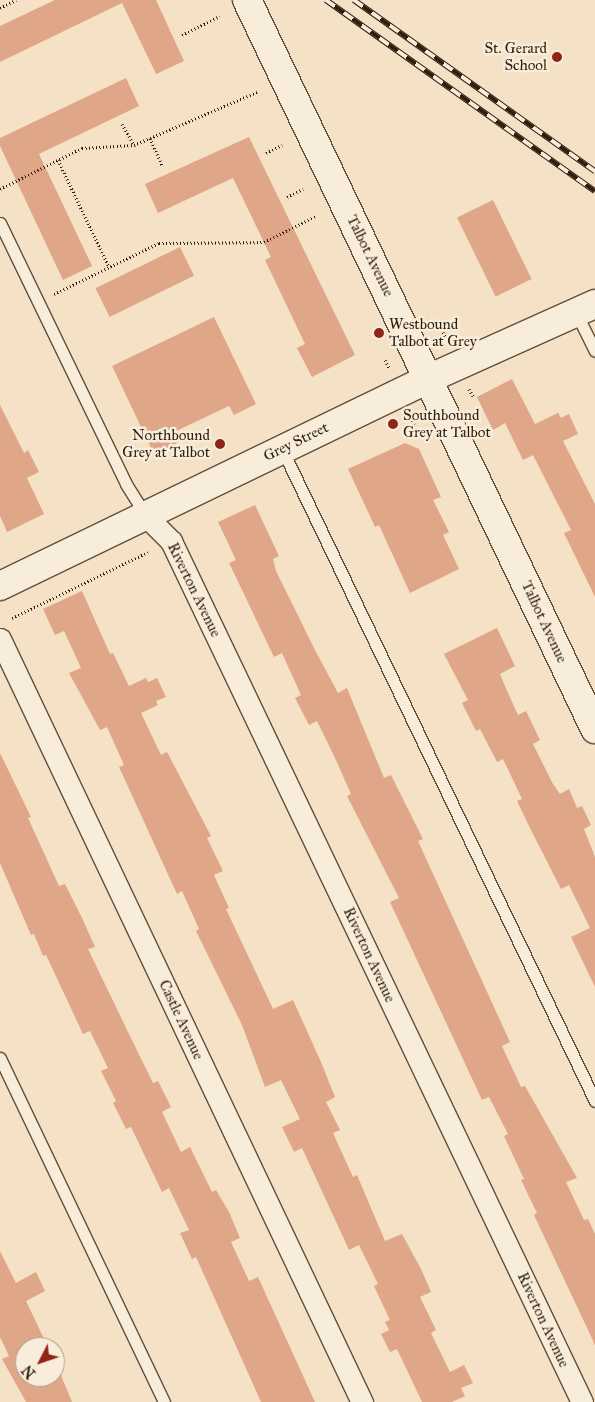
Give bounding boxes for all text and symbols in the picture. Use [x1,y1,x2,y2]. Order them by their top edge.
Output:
place label: St. Gerard School [484,39,547,74]
marker: St. Gerard School [551,51,563,63]
street label: Talbot Avenue [343,212,397,300]
place label: Westbound Talbot at Grey [389,315,477,350]
marker: Westbound Talbot at Grey [373,327,385,339]
place label: Southbound Grey at Talbot [403,406,491,441]
marker: Southbound Grey at Talbot [387,418,399,430]
street label: Grey Street [261,419,331,465]
place label: Northbound Grey at Talbot [122,426,210,461]
marker: Northbound Grey at Talbot [214,438,226,450]
street label: Riverton Avenue [163,540,225,640]
street label: Talbot Avenue [517,578,571,666]
street label: Riverton Avenue [339,905,399,1005]
street label: Castle Avenue [155,977,207,1063]
street label: Riverton Avenue [513,1270,573,1370]
north arrow [15,1337,65,1387]
text: N [19,1361,39,1382]

